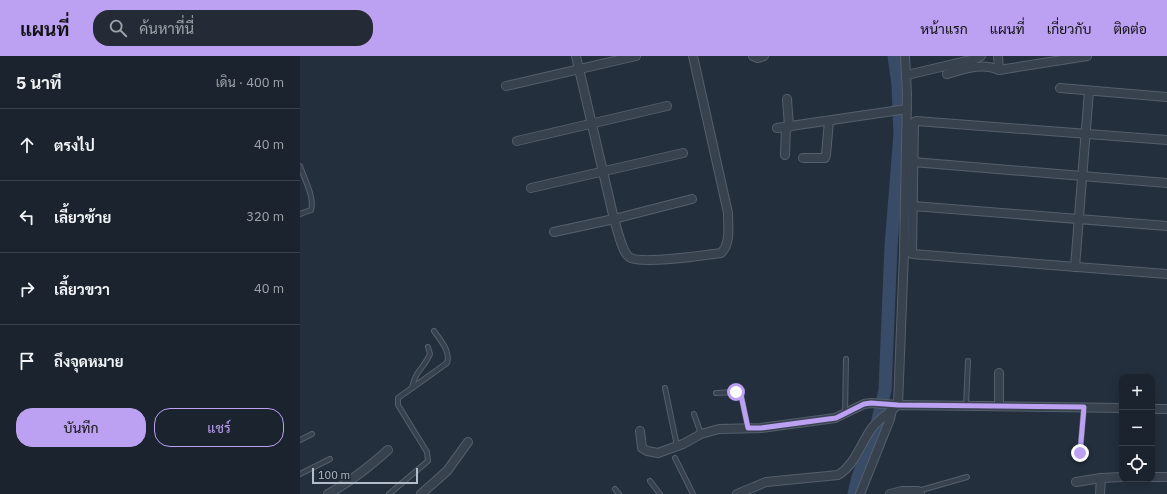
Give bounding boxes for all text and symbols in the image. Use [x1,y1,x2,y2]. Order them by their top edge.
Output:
search box [93,10,373,46]
text: แผนที่ [20,17,69,41]
icon: search [107,17,129,39]
text: ค้นหาที่นี่ [139,19,194,38]
text: หน้าแรก [920,20,968,38]
text: แผนที่ [990,20,1025,38]
text: เกี่ยวกับ [1047,20,1091,38]
text: ติดต่อ [1113,20,1147,38]
text: 5 นาที [16,72,61,94]
text: เดิน · 400 m [216,74,284,91]
icon: ahead [16,134,38,156]
text: ตรงไป [54,136,95,155]
text: 40 m [254,136,284,153]
icon: left [16,206,38,228]
text: เลี้ยวซ้าย [54,208,111,227]
text: 320 m [246,208,284,225]
icon: right [16,278,38,300]
text: เลี้ยวขวา [54,280,110,299]
text: 40 m [254,280,284,297]
icon: arrive [16,350,38,372]
text: ถึงจุดหมาย [54,352,124,371]
map controls [1119,374,1155,482]
button: + [1119,374,1155,410]
route start [727,383,745,401]
button: บันทึก [16,408,146,447]
button: แชร์ [154,408,284,447]
button: − [1119,410,1155,446]
route end [1071,444,1089,462]
button: locate [1119,446,1155,482]
scale bar [312,466,418,485]
text: 100 m [318,468,350,482]

